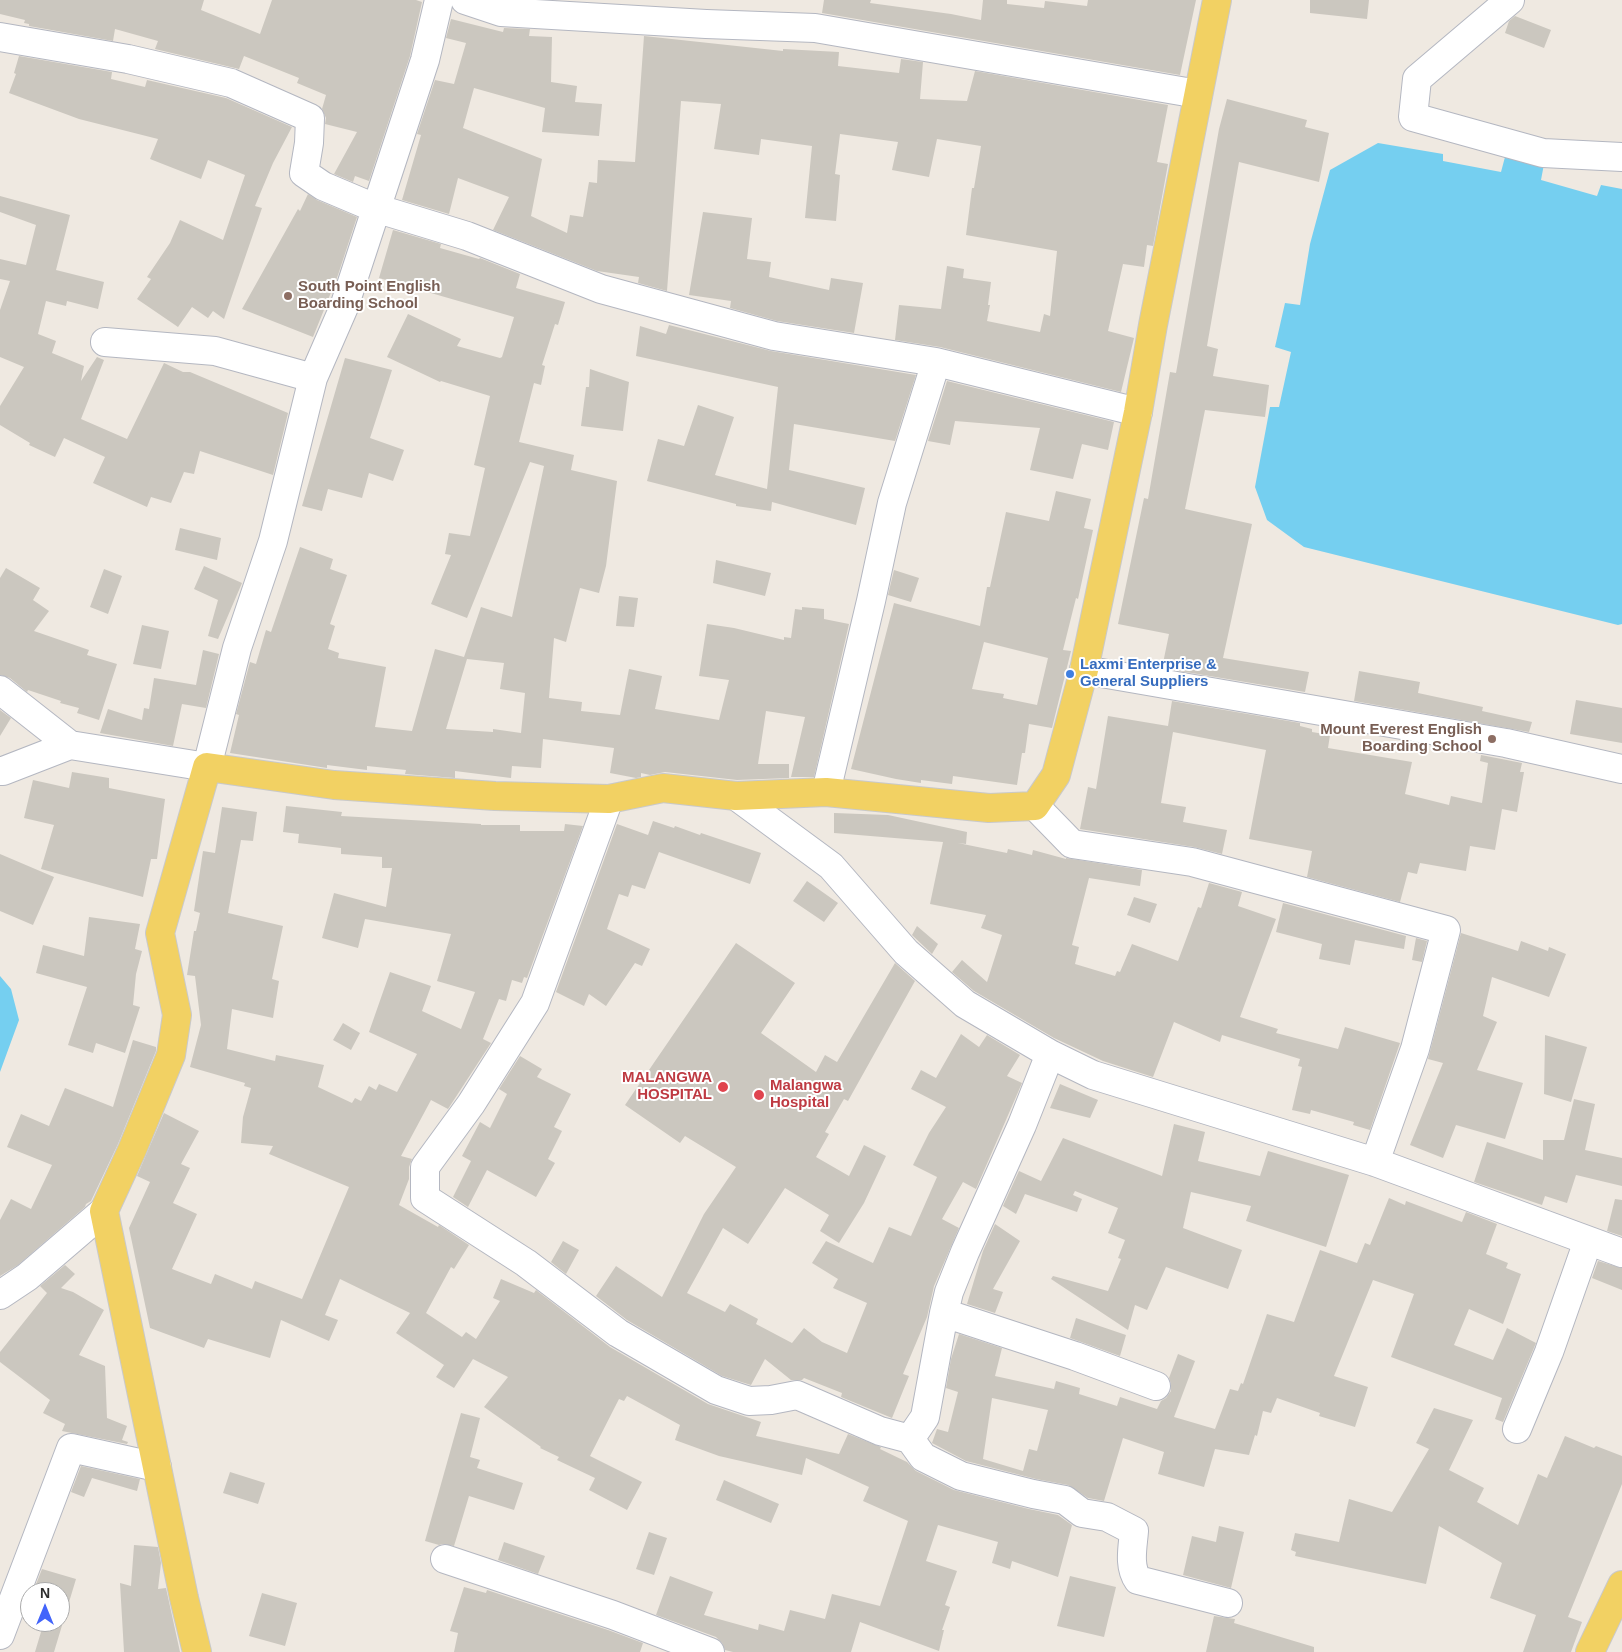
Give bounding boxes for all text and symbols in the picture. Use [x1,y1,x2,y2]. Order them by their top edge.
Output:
place label: South Point English Boarding School [298,278,440,313]
marker: South Point English Boarding School [282,290,294,302]
place label: Laxmi Enterprise & General Suppliers [1080,656,1217,691]
marker: Laxmi Enterprise & General Suppliers [1064,668,1076,680]
place label: Mount Everest English Boarding School [1320,721,1482,756]
marker: Mount Everest English Boarding School [1486,733,1498,745]
place label: MALANGWA HOSPITAL [622,1069,712,1104]
place label: Malangwa Hospital [770,1077,842,1112]
marker: MALANGWA HOSPITAL [716,1080,730,1094]
marker: Malangwa Hospital [752,1088,766,1102]
north arrow [20,1582,70,1632]
text: N [40,1585,50,1601]

